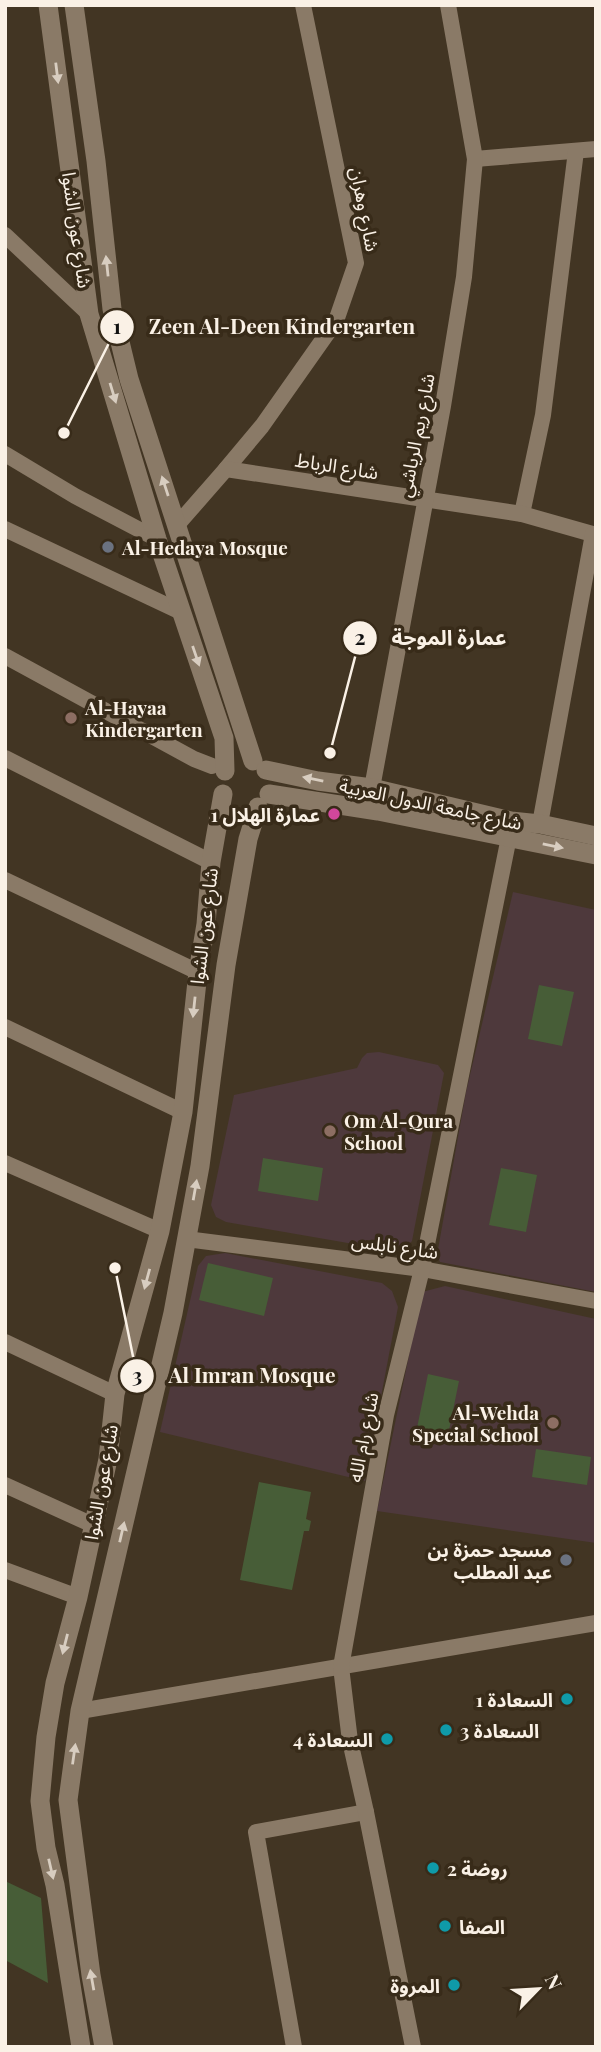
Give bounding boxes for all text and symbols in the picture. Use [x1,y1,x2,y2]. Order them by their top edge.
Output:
one-way arrow [51,62,62,84]
street label: شارع وهران [343,164,387,254]
street label: شارع عون الشوا [55,170,99,290]
one-way arrow [102,255,113,277]
callout: Zeen Al-Deen Kindergarten [99,306,429,348]
text: 1 [113,311,121,339]
text: Zeen Al-Deen Kindergarten [149,311,415,339]
street label: شارع ريم الرياشي [390,371,443,500]
one-way arrow [108,382,118,403]
street label: شارع الرباط [293,446,380,486]
one-way arrow [159,475,169,496]
place label: Al-Hedaya Mosque [121,534,288,560]
marker: Al-Hedaya Mosque [100,539,116,555]
callout: عمارة الموجة [342,617,520,659]
text: 2 [355,622,366,650]
text: عمارة الموجة [392,622,506,650]
one-way arrow [191,646,202,667]
place label: Al-Hayaa Kindergarten [84,694,203,742]
marker: Al-Hayaa Kindergarten [63,710,79,726]
street label: شارع جامعة الدول العربية [337,771,525,837]
one-way arrow [302,774,324,785]
place label: عمارة الهلال 1 [211,801,320,827]
marker: عمارة الهلال 1 [326,806,342,822]
one-way arrow [542,841,564,852]
street label: شارع عون الشوا [183,866,225,986]
one-way arrow [189,997,200,1019]
place label: Om Al-Qura School [344,1107,453,1155]
marker: Om Al-Qura School [322,1123,338,1139]
one-way arrow [190,1179,201,1201]
street label: شارع نابلس [350,1226,440,1266]
one-way arrow [141,1269,151,1290]
callout: Al Imran Mosque [120,1355,350,1397]
text: 3 [132,1360,142,1388]
text: Al Imran Mosque [167,1360,336,1388]
street label: شارع رام الله [341,1390,386,1485]
place label: Al-Wehda Special School [412,1399,539,1447]
marker: Al-Wehda Special School [545,1415,561,1431]
street label: شارع عون الشوا [77,1422,125,1542]
one-way arrow [117,1521,128,1543]
place label: مسجد حمزة بن عبد المطلب [428,1536,552,1584]
marker: مسجد حمزة بن عبد المطلب [558,1552,574,1568]
one-way arrow [60,1634,70,1655]
place label: السعادة 1 [476,1686,553,1712]
marker: السعادة 1 [559,1691,575,1707]
place label: السعادة 3 [460,1717,539,1743]
marker: السعادة 3 [438,1722,454,1738]
place label: السعادة 4 [293,1726,373,1752]
marker: السعادة 4 [379,1731,395,1747]
one-way arrow [69,1743,80,1765]
place label: روضة 2 [447,1855,508,1881]
one-way arrow [46,1858,57,1880]
marker: روضة 2 [425,1860,441,1876]
place label: الصفا [459,1913,505,1939]
marker: الصفا [437,1918,453,1934]
north arrow [503,1954,573,2024]
one-way arrow [86,1969,97,1991]
text: N [540,1970,569,1993]
place label: المروة [390,1972,440,1998]
marker: المروة [446,1977,462,1993]

